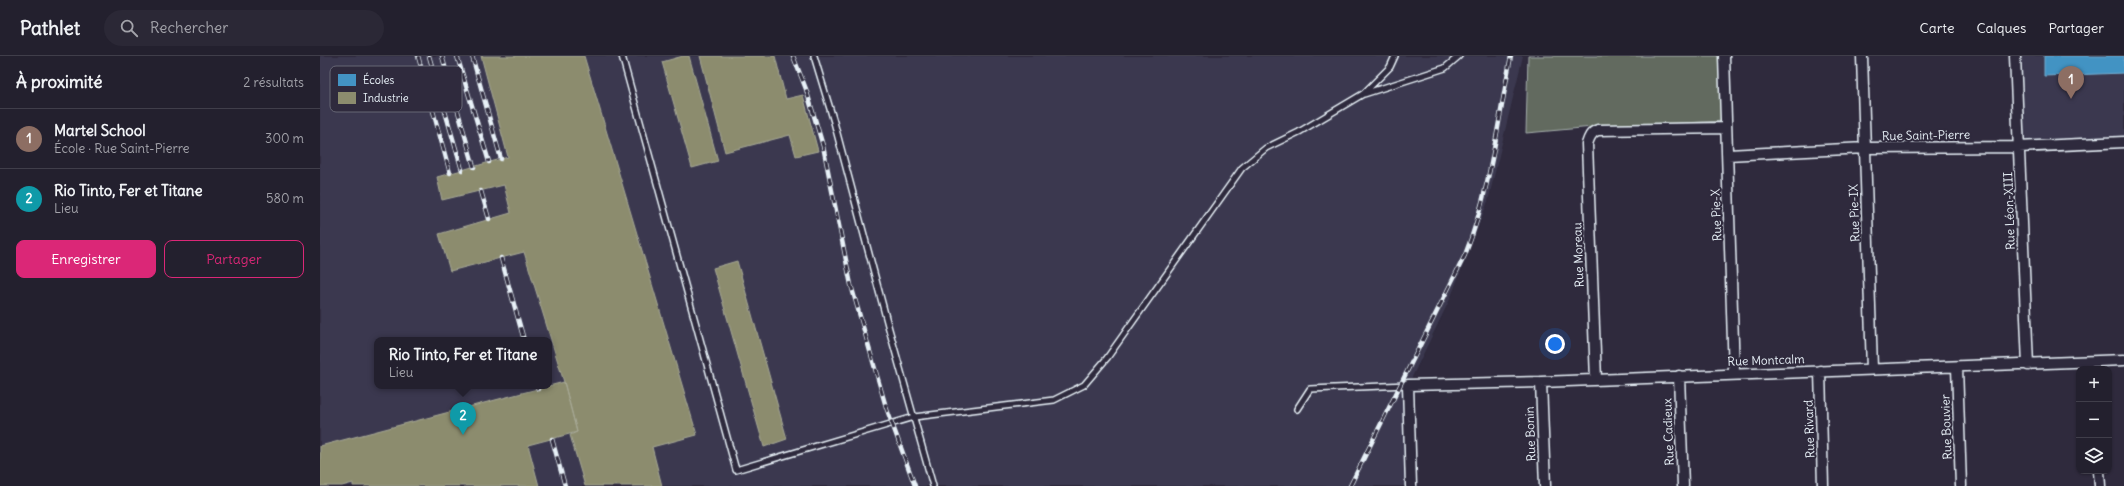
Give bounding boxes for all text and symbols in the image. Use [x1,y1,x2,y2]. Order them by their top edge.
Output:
search box [104,10,384,46]
text: Pathlet [20,16,80,40]
icon: search [118,17,140,39]
text: Rechercher [150,18,228,37]
text: Carte [1920,19,1954,37]
text: Calques [1976,19,2026,37]
text: Partager [2048,19,2104,37]
legend [330,66,462,112]
pin: 1 [2058,66,2084,99]
text: À proximité [16,71,102,93]
text: Écoles [363,72,394,87]
text: 2 résultats [243,74,304,91]
text: Industrie [363,91,409,105]
text: Martel School [54,121,146,140]
street label: Rue Saint-Pierre [1882,127,1970,143]
text: 1 [26,130,32,147]
text: 300 m [265,130,304,147]
text: École · Rue Saint-Pierre [54,140,190,157]
street label: Rue Léon-XIII [2000,172,2018,250]
text: Rio Tinto, Fer et Titane [54,181,203,200]
street label: Rue Pie-IX [1845,183,1863,242]
street label: Rue Pie-X [1708,188,1724,242]
text: 2 [25,190,33,207]
text: 580 m [266,190,304,207]
text: Lieu [54,200,79,217]
street label: Rue Moreau [1569,222,1587,288]
button: Enregistrer [16,240,156,278]
button: Partager [164,240,304,278]
your location [1545,334,1565,354]
popup [374,337,552,389]
text: Rio Tinto, Fer et Titane [389,345,537,364]
street label: Rue Montcalm [1727,351,1805,369]
text: Lieu [389,364,413,381]
map controls [2076,366,2112,474]
button: + [2076,366,2112,402]
street label: Rue Bouvier [1937,394,1955,460]
street label: Rue Cadieux [1659,398,1677,466]
street label: Rue Rivard [1800,399,1818,459]
pin: 2 [450,402,476,435]
button: − [2076,402,2112,438]
street label: Rue Bonin [1522,406,1538,462]
button: layers [2076,438,2112,474]

